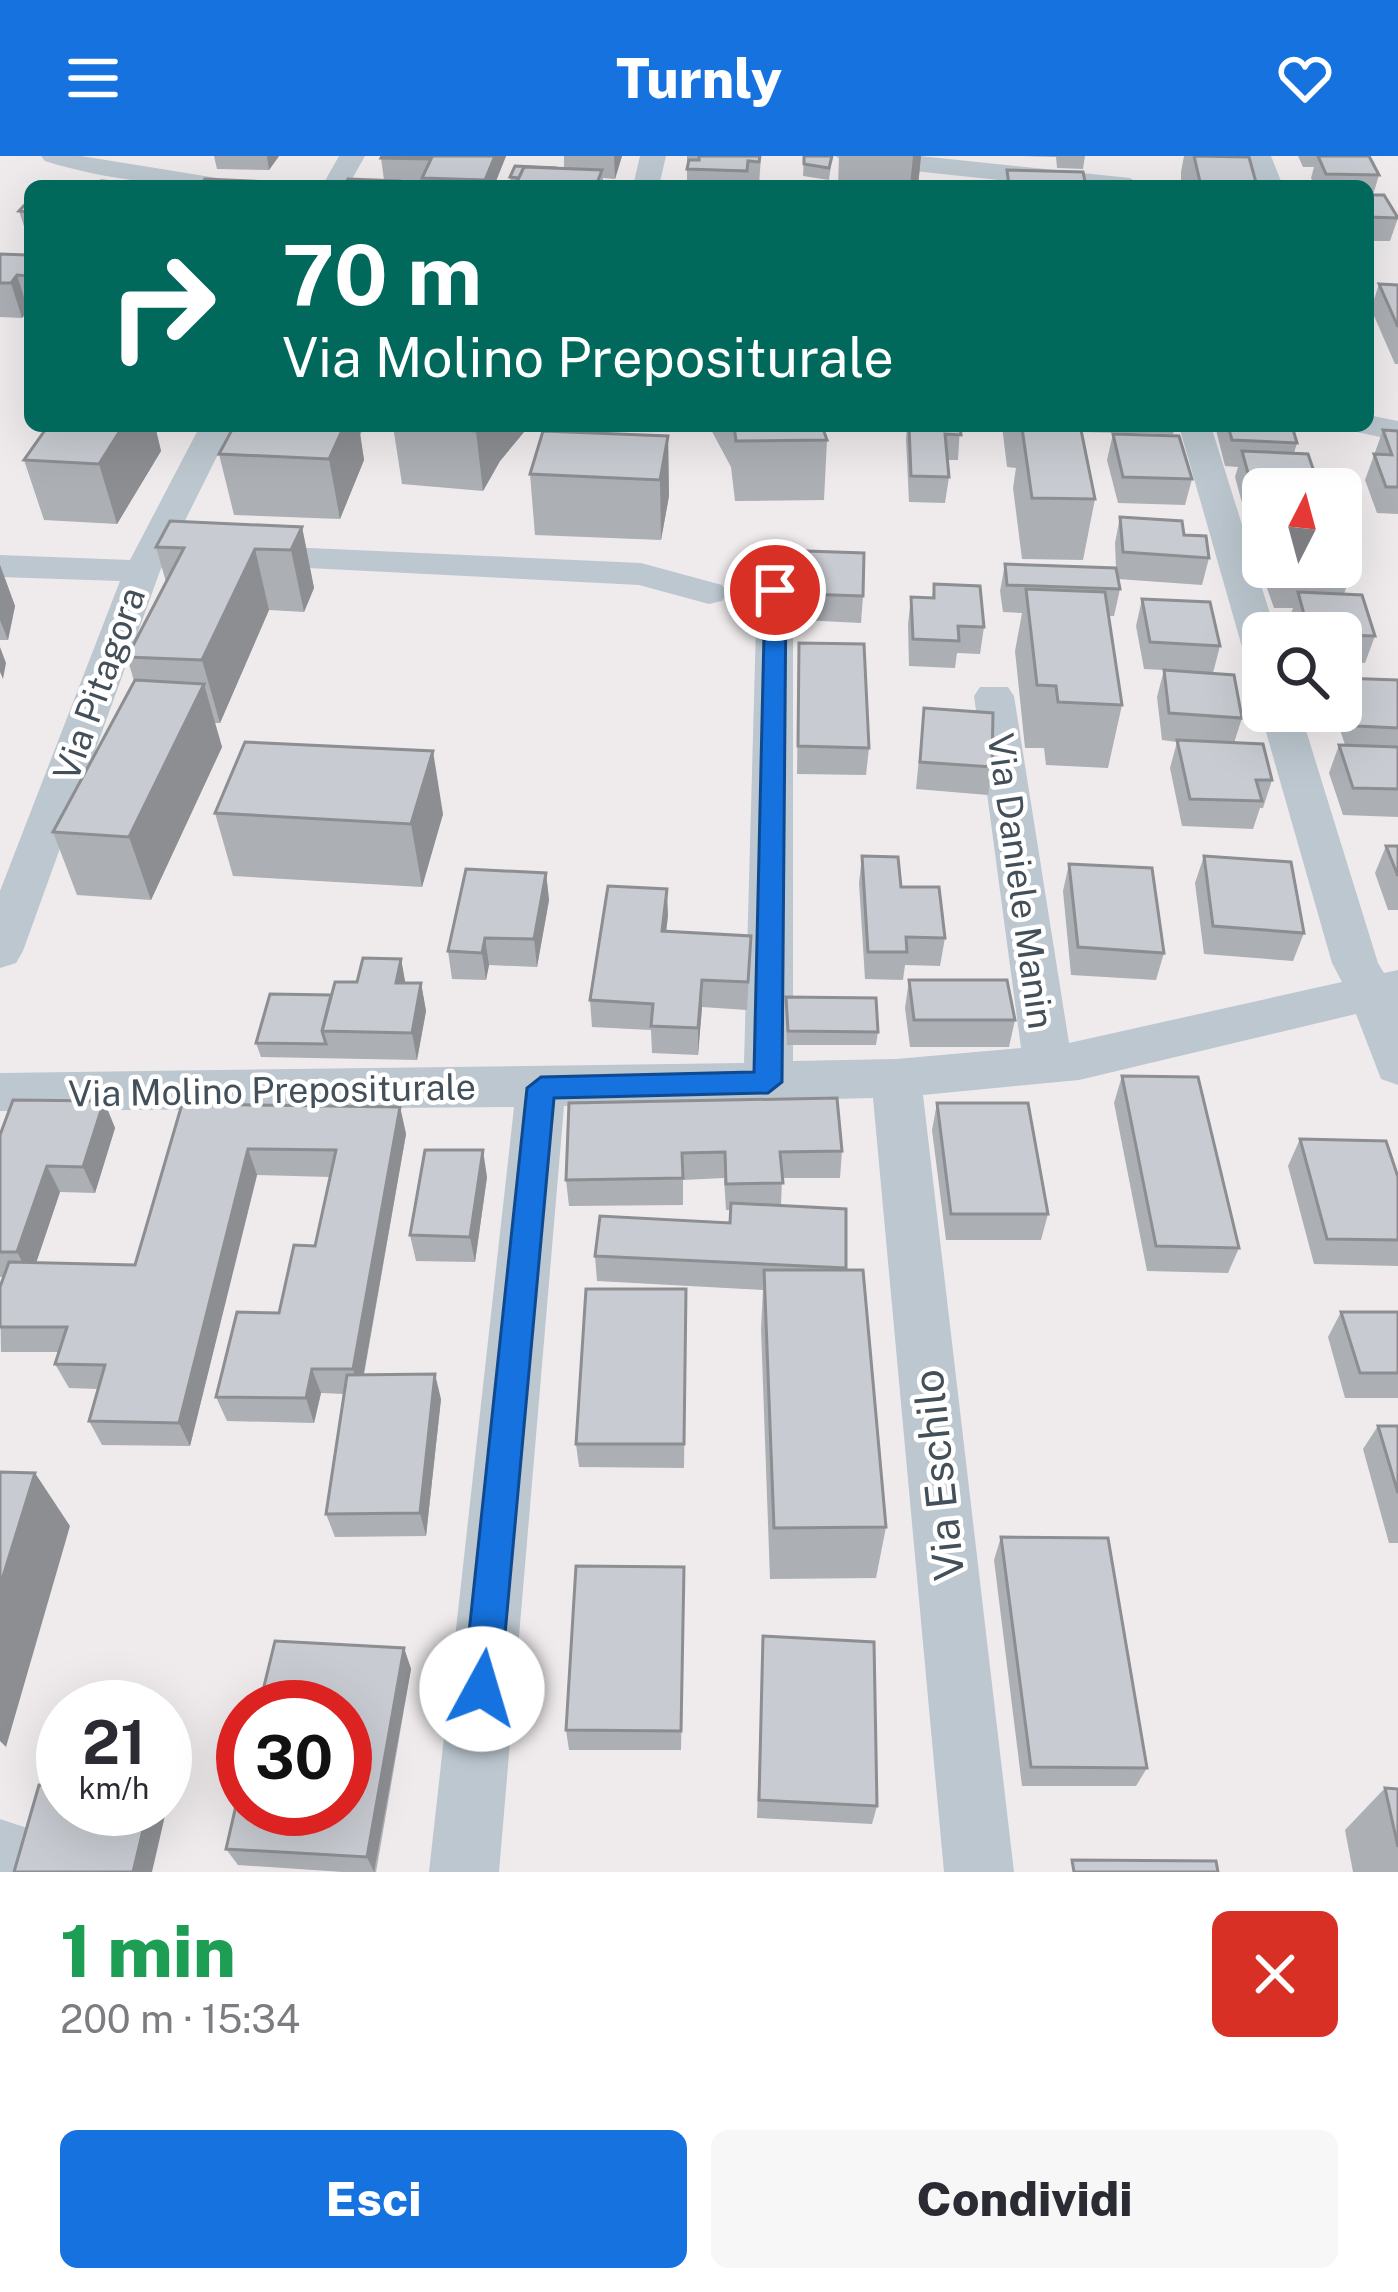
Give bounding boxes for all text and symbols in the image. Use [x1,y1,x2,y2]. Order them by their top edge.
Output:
icon: menu [60,45,126,111]
icon: heart [1272,45,1338,111]
text: Turnly [616,47,782,110]
text: 70 m [282,225,482,324]
icon: right [84,228,240,384]
text: Via Molino Prepositurale [282,326,894,389]
north arrow [1242,468,1362,588]
map controls [1242,468,1362,732]
pin [724,539,826,641]
icon: arrive [742,557,808,623]
street label: Via Pitagora [45,581,153,787]
button: search [1242,612,1362,732]
street label: Via Daniele Manin [979,731,1063,1031]
street label: Via Molino Prepositurale [68,1065,476,1115]
street label: Via Eschilo [903,1367,973,1583]
position arrow [419,1626,545,1752]
speed limit sign: 30 [216,1680,372,1836]
text: 21 [82,1707,146,1778]
text: km/h [79,1770,149,1806]
text: 1 min [60,1909,236,1993]
button: close [1212,1911,1338,2037]
text: 200 m · 15:34 [60,1996,300,2042]
button: Esci [60,2130,687,2268]
button: Condividi [711,2130,1338,2268]

